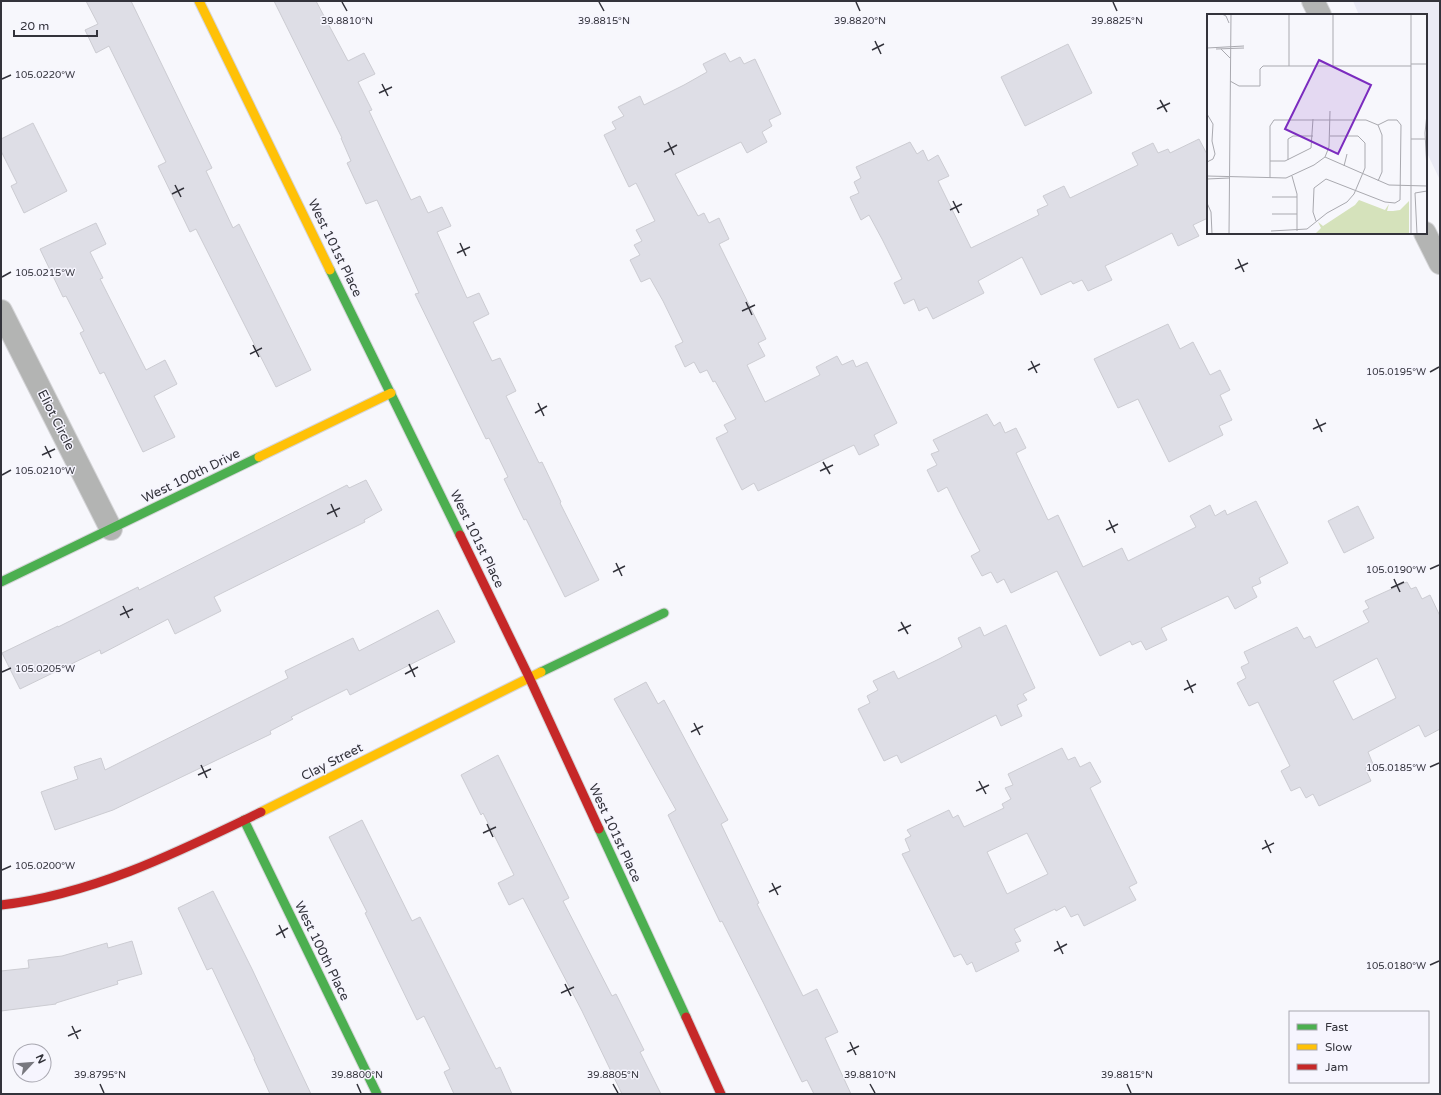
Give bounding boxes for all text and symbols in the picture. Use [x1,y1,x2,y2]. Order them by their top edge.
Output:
scale bar [14,12,97,38]
inset map [1207,14,1427,234]
text: 39.8810°N [321,15,373,27]
text: 39.8815°N [578,15,630,27]
text: 39.8820°N [834,15,886,27]
text: 39.8825°N [1091,15,1143,27]
text: 20 m [20,19,49,33]
text: 105.0220°W [15,69,75,81]
street label: West 101st Place [304,196,366,300]
text: 105.0215°W [15,267,75,279]
text: 105.0195°W [1366,366,1426,378]
street label: Eliot Circle [34,387,78,453]
street label: West 100th Drive [139,445,243,507]
text: 105.0210°W [15,465,75,477]
street label: West 101st Place [446,487,508,591]
text: 105.0190°W [1366,564,1426,576]
text: 105.0205°W [15,663,75,675]
street label: Clay Street [299,740,365,784]
text: 105.0185°W [1366,762,1426,774]
street label: West 101st Place [585,781,645,885]
text: 105.0200°W [15,860,75,872]
street label: West 100th Place [291,899,353,1003]
text: 105.0180°W [1366,960,1426,972]
legend [1289,1011,1429,1083]
text: Fast [1325,1020,1349,1034]
text: Slow [1325,1040,1352,1054]
north arrow [12,1043,52,1083]
text: N [33,1052,48,1066]
text: Jam [1325,1060,1348,1074]
text: 39.8795°N [74,1069,126,1081]
text: 39.8800°N [331,1069,383,1081]
text: 39.8805°N [587,1069,639,1081]
text: 39.8810°N [844,1069,896,1081]
text: 39.8815°N [1101,1069,1153,1081]

